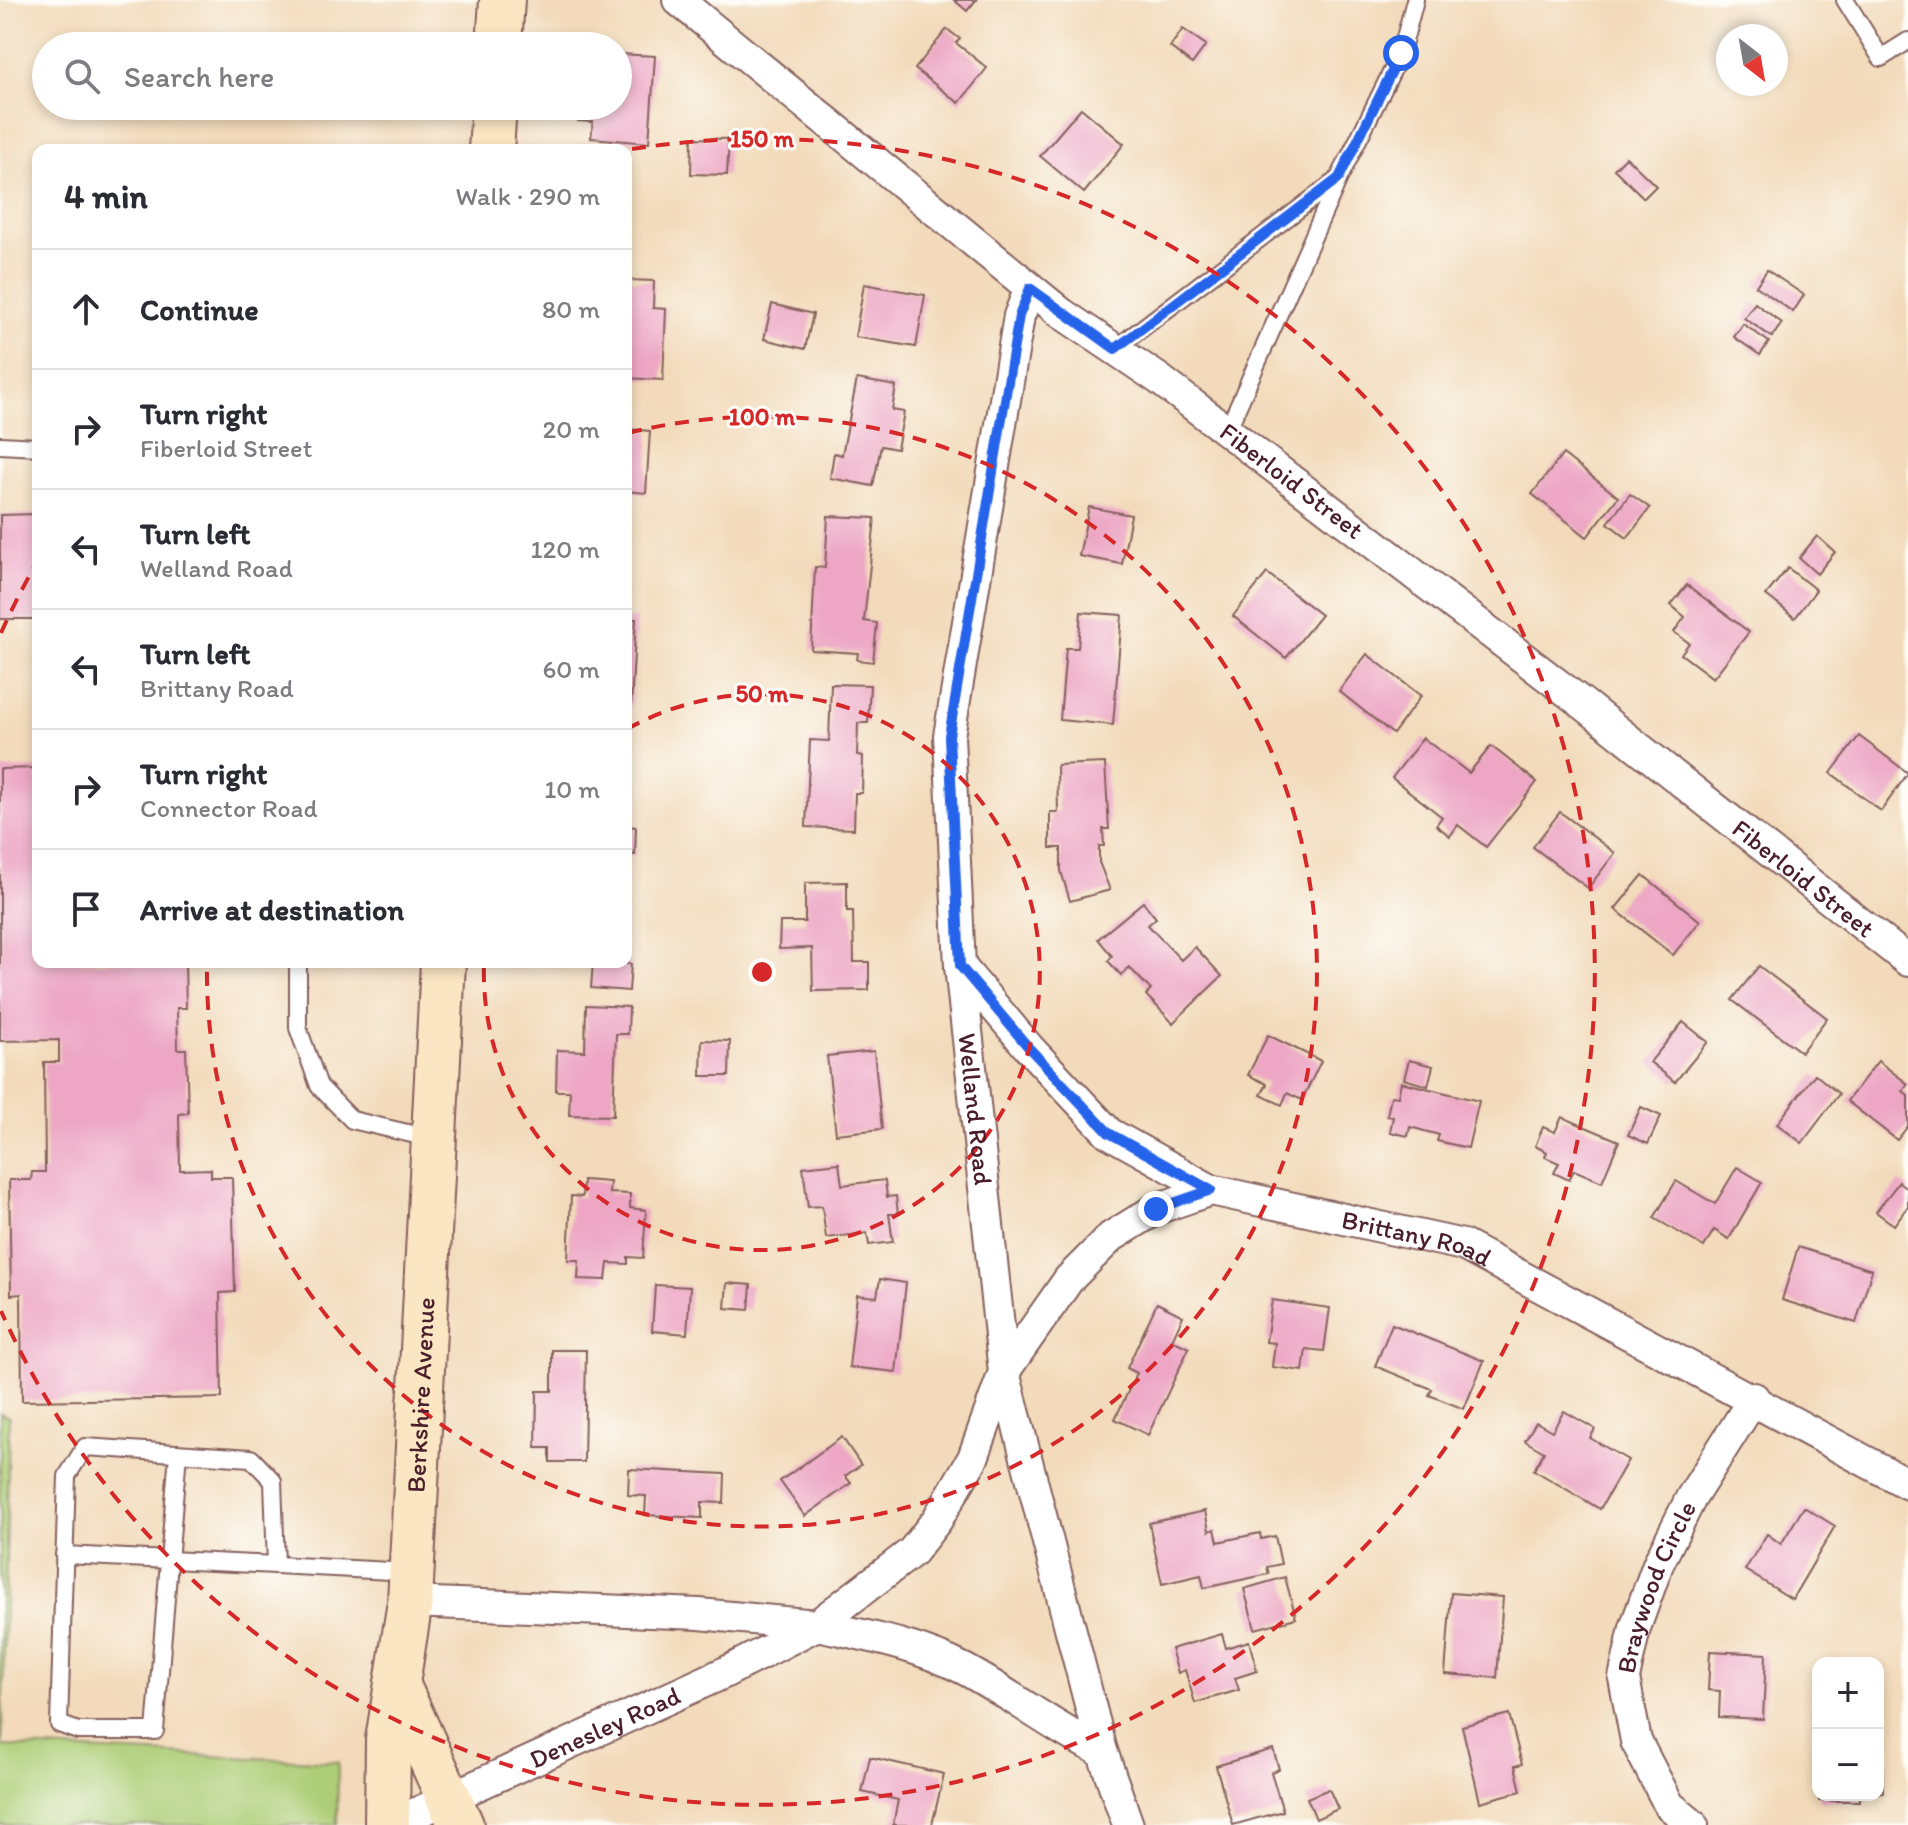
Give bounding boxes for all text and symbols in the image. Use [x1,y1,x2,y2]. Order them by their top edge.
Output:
north arrow [1716,24,1788,96]
search box [32,32,632,120]
route start [1383,35,1419,71]
icon: search [60,54,104,98]
text: Search here [124,58,274,95]
text: 150 m [730,124,795,153]
text: 4 min [64,176,148,217]
text: Walk · 290 m [456,180,600,212]
icon: ahead [64,287,108,331]
text: Continue [140,291,259,328]
text: 80 m [542,293,600,325]
text: Turn right [140,395,268,432]
text: 100 m [729,402,796,431]
icon: right [64,407,108,451]
text: 20 m [543,413,600,445]
street label: Fiberloid Street [1214,415,1370,546]
text: Fiberloid Street [140,432,312,464]
text: Turn left [140,515,251,552]
icon: left [64,527,108,571]
text: 120 m [531,533,600,565]
text: Welland Road [140,552,293,584]
text: Turn left [140,635,251,672]
icon: left [64,647,108,691]
text: 60 m [543,653,600,685]
text: Brittany Road [140,672,294,704]
text: 50 m [736,679,789,708]
text: Turn right [140,755,268,792]
icon: right [64,767,108,811]
text: 10 m [544,773,600,805]
text: Connector Road [140,792,318,824]
street label: Fiberloid Street [1726,812,1881,944]
icon: arrive [64,887,108,931]
text: Arrive at destination [140,891,404,928]
centre of rings [748,958,776,986]
street label: Welland Road [951,1031,1000,1187]
route end [1138,1191,1174,1227]
street label: Brittany Road [1339,1203,1498,1274]
street label: Berkshire Avenue [400,1296,442,1494]
street label: Braywood Circle [1610,1495,1703,1676]
map controls [1812,1657,1884,1801]
button: + [1812,1657,1884,1729]
street label: Denesley Road [525,1679,685,1775]
button: − [1812,1729,1884,1801]

